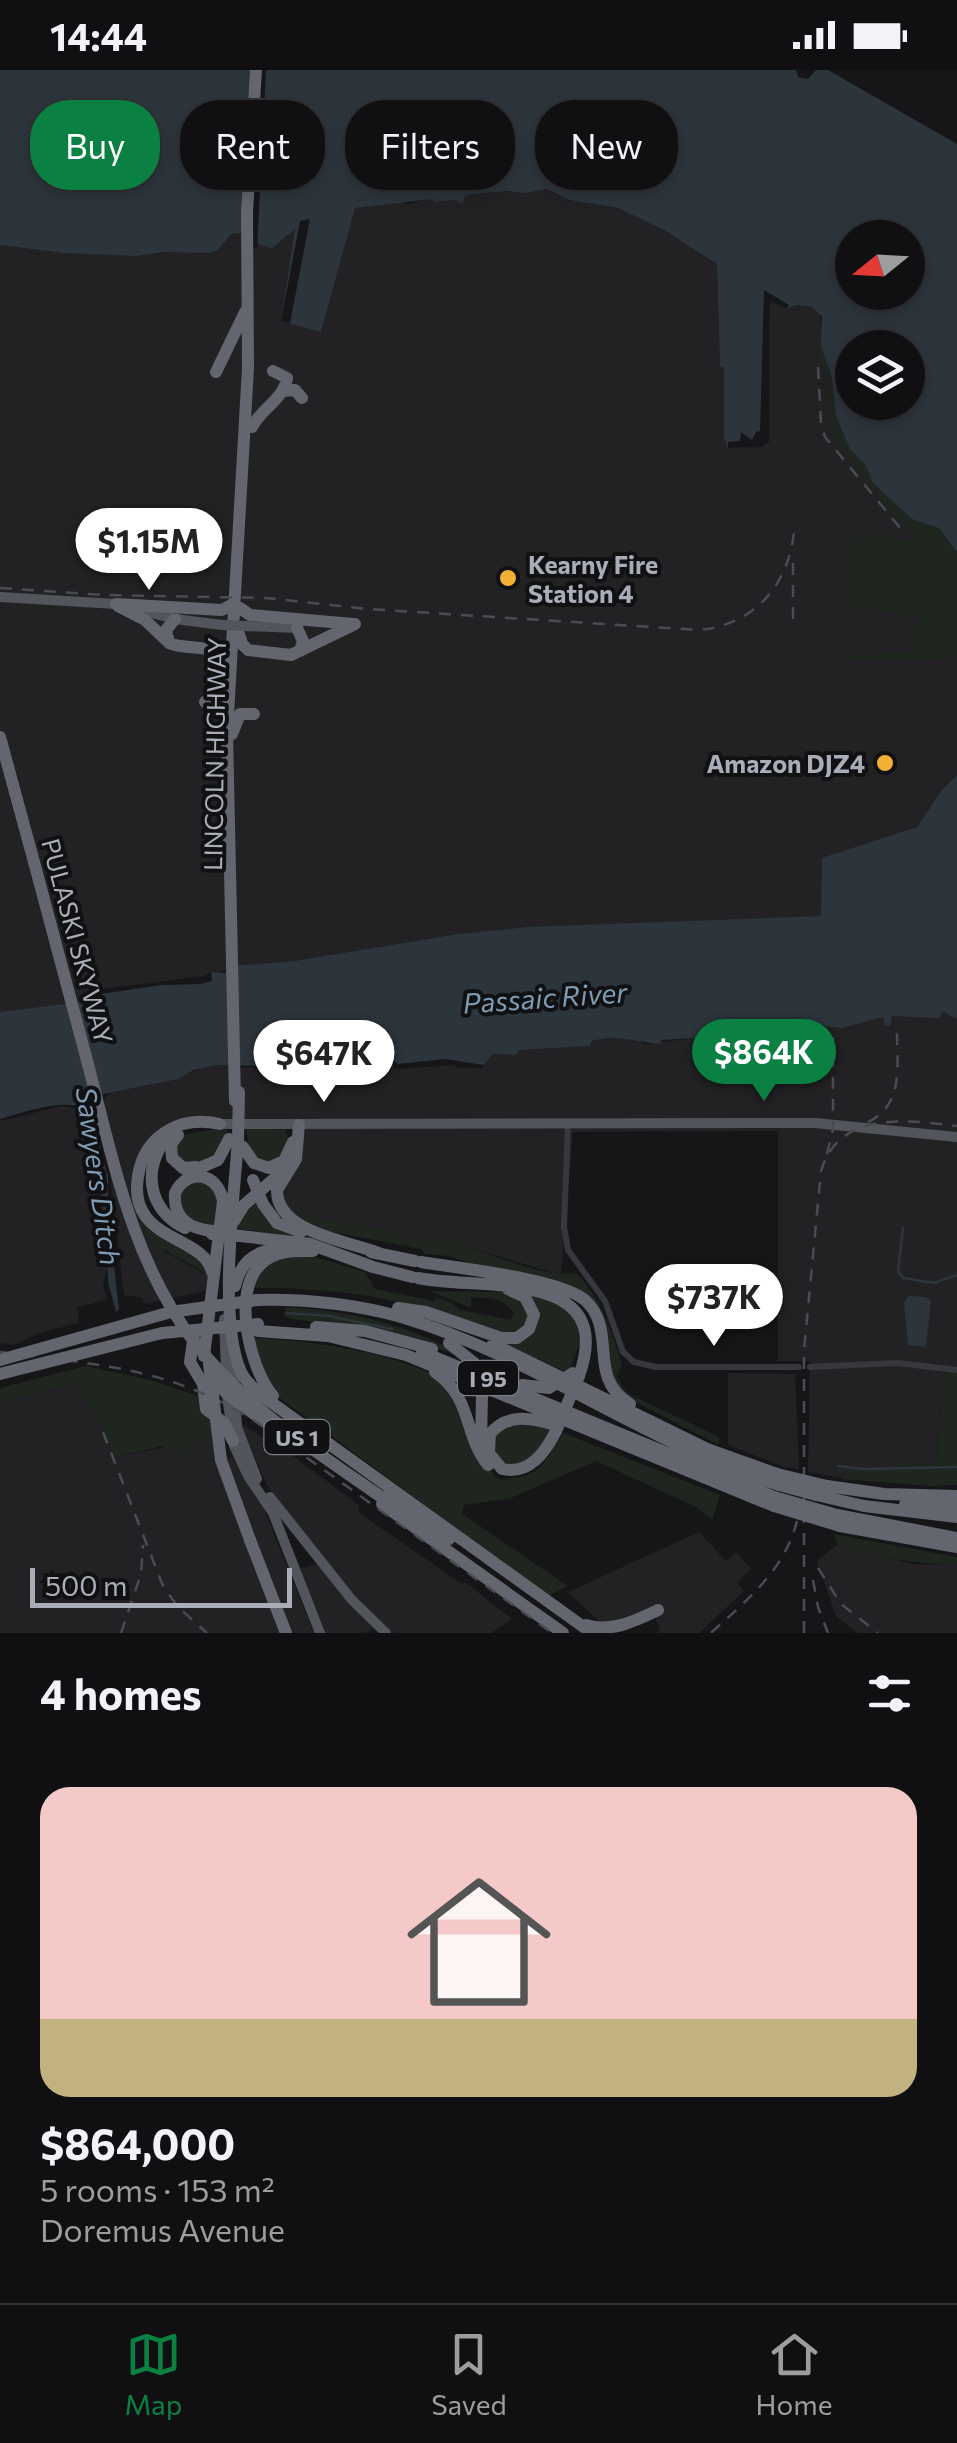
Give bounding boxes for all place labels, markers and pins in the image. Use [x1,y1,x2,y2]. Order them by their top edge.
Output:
pin: $1.15M [68,508,230,593]
place label: Kearny Fire Station 4 [528,549,658,608]
marker: Kearny Fire Station 4 [497,567,519,589]
place label: Amazon DJZ4 [706,748,865,778]
marker: Amazon DJZ4 [874,752,896,774]
pin: $864K [694,1019,834,1104]
pin: $647K [254,1020,394,1105]
pin: $737K [644,1264,784,1349]

